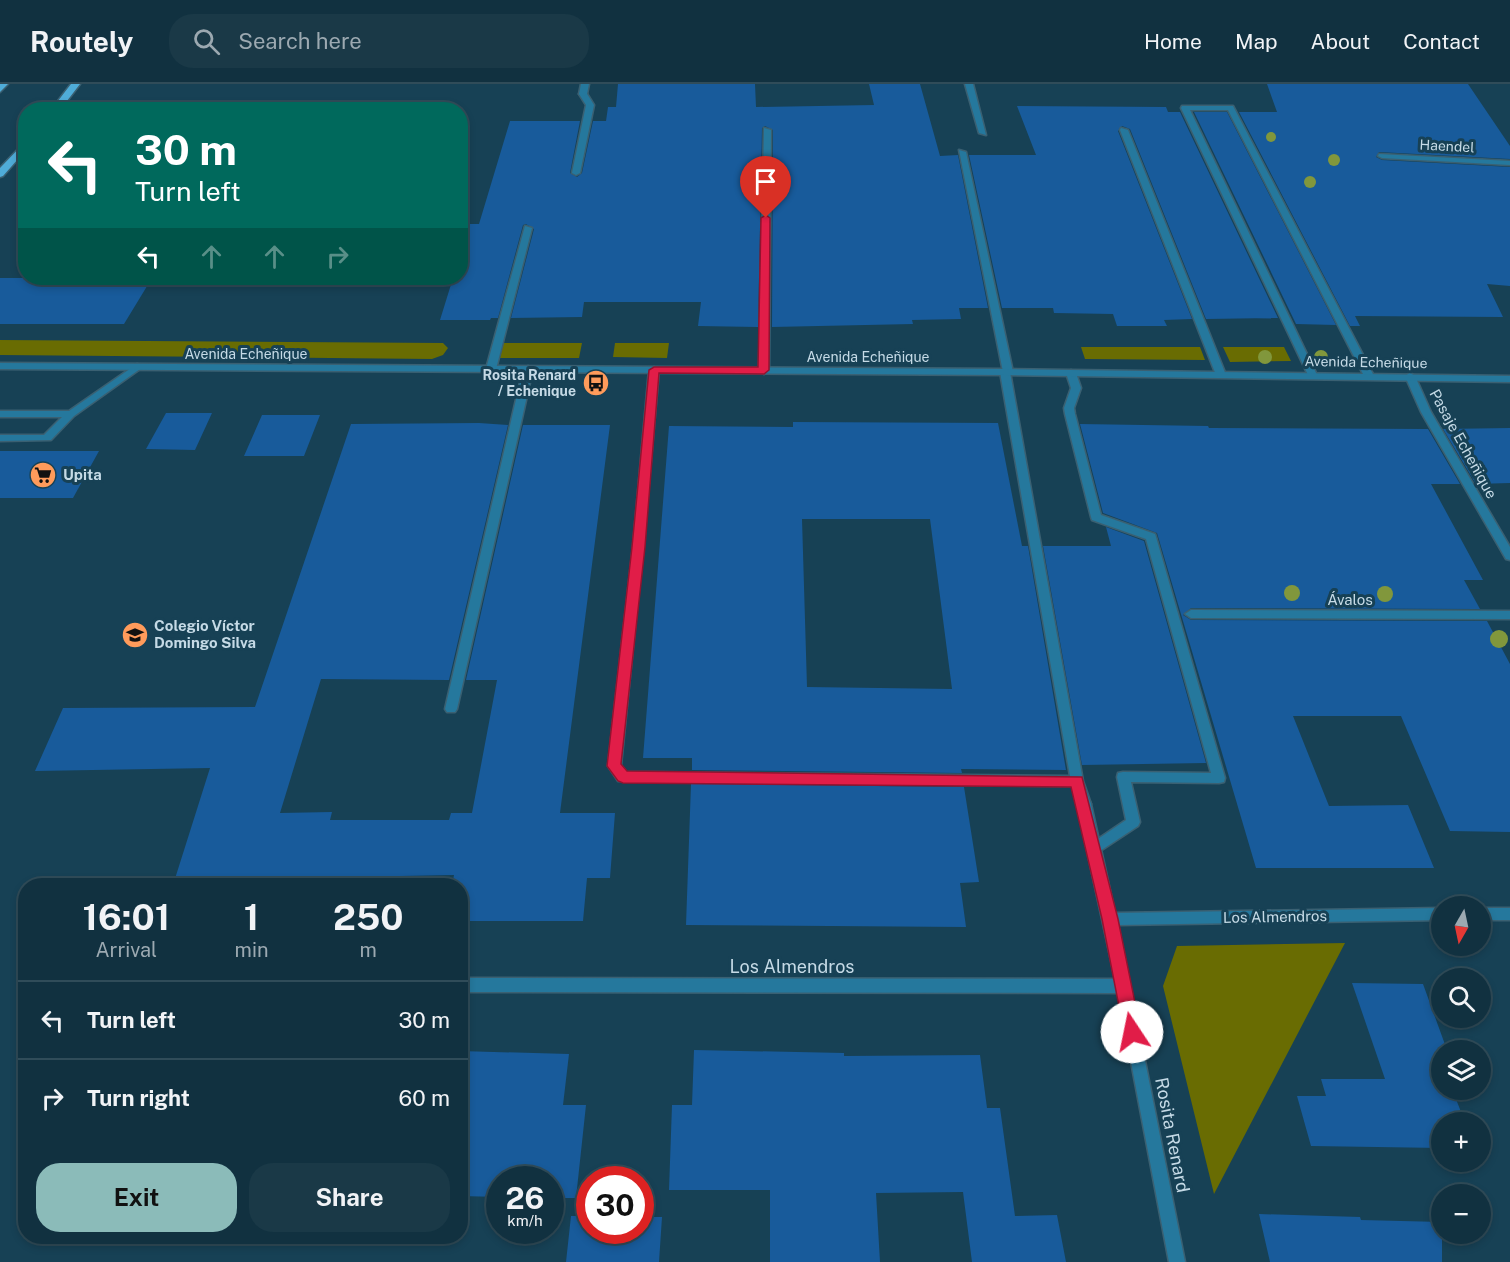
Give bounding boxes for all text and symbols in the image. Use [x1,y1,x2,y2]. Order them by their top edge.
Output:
search box [169,14,589,68]
text: Routely [30,25,133,58]
icon: search [190,25,223,58]
text: Search here [238,28,362,54]
text: Home [1144,29,1202,54]
text: Map [1235,29,1278,54]
text: About [1311,29,1370,54]
text: Contact [1403,29,1480,54]
text: 30 m [135,125,237,174]
icon: left [36,126,114,204]
street label: Haendel [1419,137,1475,155]
pin [740,156,791,218]
icon: arrive [749,165,782,198]
text: Turn left [135,175,241,207]
icon: left [132,240,165,273]
icon: ahead [195,240,228,273]
icon: ahead [258,240,291,273]
icon: right [321,240,354,273]
street label: Avenida Echeñique [184,346,308,362]
street label: Avenida Echeñique [806,349,930,365]
street label: Avenida Echeñique [1304,353,1428,371]
place label: Rosita Renard / Echenique [482,367,576,399]
bus stop icon: Rosita Renard / Echenique [581,368,611,398]
street label: Pasaje Echeñique [1426,386,1501,501]
supermarket icon: Upita [28,460,58,490]
place label: Upita [63,466,102,483]
street label: Ávalos [1327,591,1373,608]
place label: Colegio Víctor Domingo Silva [154,617,256,651]
school or university icon: Colegio Víctor Domingo Silva [120,620,150,650]
text: 16:01 [83,896,170,938]
text: 1 [244,896,259,938]
text: 250 [333,896,403,938]
north arrow [1431,896,1491,956]
map controls [1431,896,1491,1244]
street label: Los Almendros [1223,907,1327,926]
text: Arrival [95,938,157,962]
text: min [235,938,269,962]
text: m [360,938,377,962]
street label: Los Almendros [730,956,854,977]
button: search [1431,968,1491,1028]
position arrow [1100,1000,1164,1064]
icon: left [36,1004,69,1037]
text: Turn left [87,1007,176,1033]
text: 30 m [398,1007,450,1033]
button: layers [1431,1040,1491,1100]
street label: Rosita Renard [1151,1076,1194,1194]
icon: right [36,1082,69,1115]
text: Turn right [87,1085,190,1111]
text: 60 m [399,1085,450,1111]
button: + [1431,1112,1491,1172]
button: Exit [36,1163,237,1232]
button: Share [249,1163,450,1232]
speed limit sign: 30 [576,1166,654,1244]
text: 26 [506,1180,544,1216]
button: − [1431,1184,1491,1244]
text: km/h [507,1212,543,1229]

